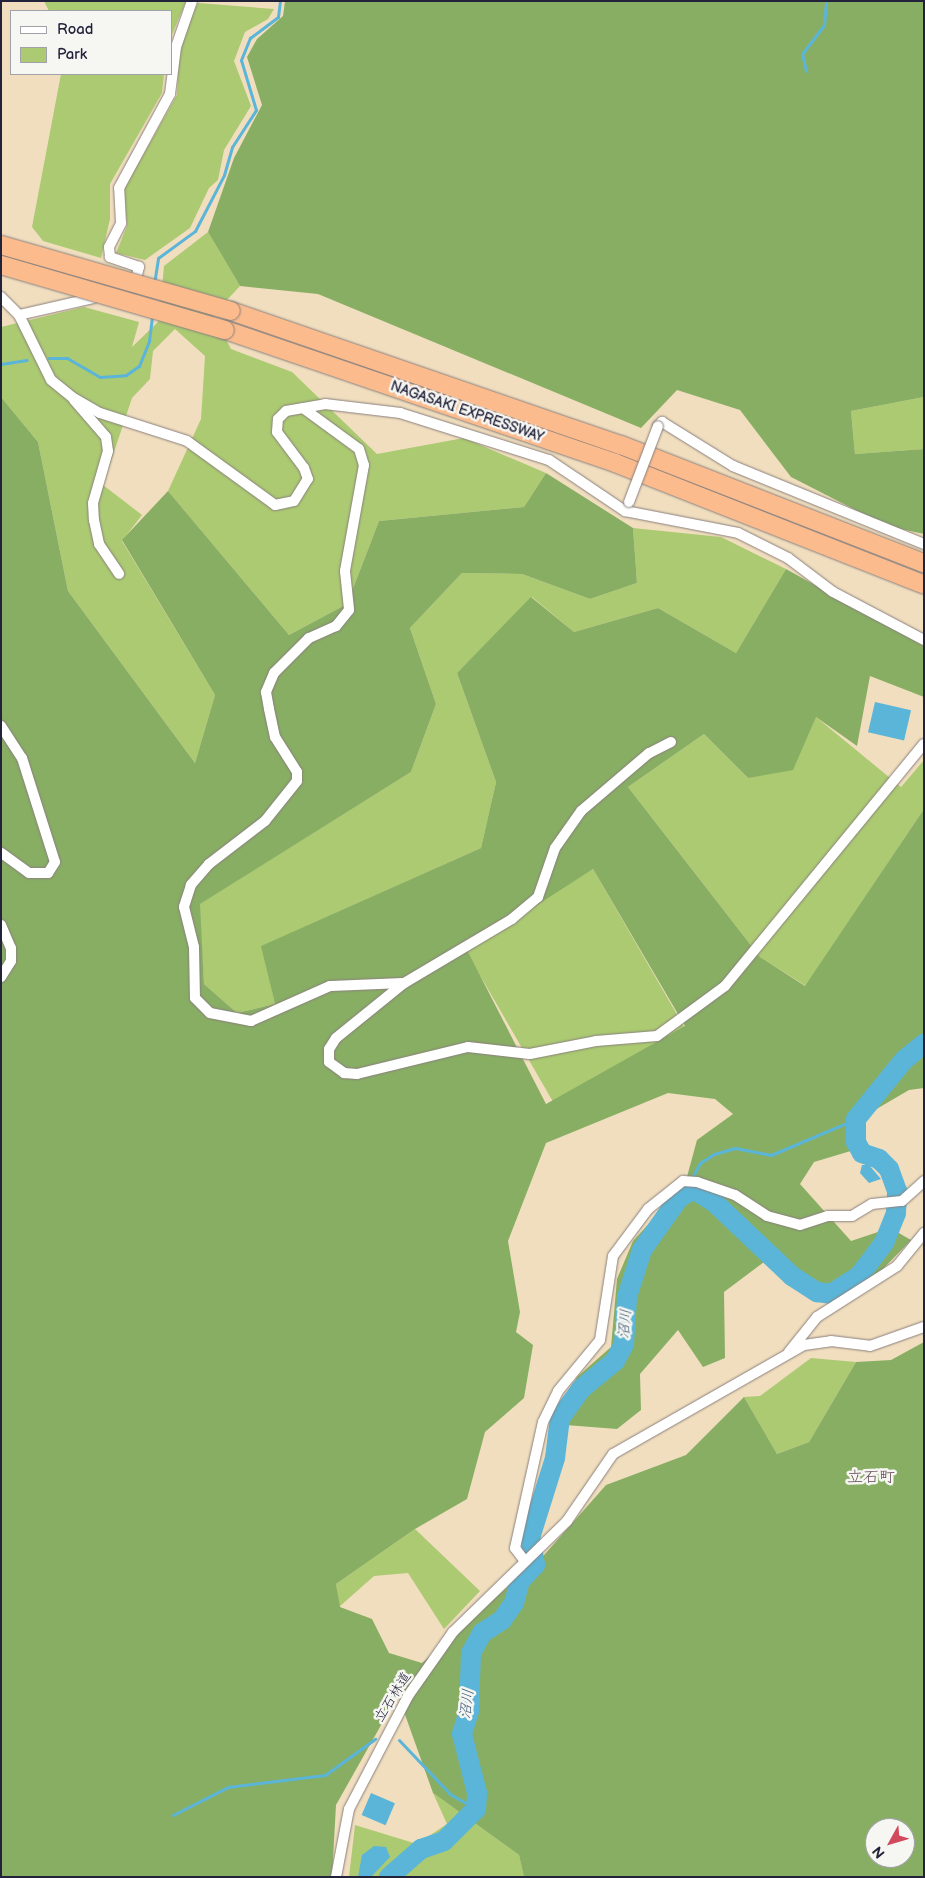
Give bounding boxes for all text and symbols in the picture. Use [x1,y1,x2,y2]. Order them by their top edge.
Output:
legend [10,10,172,75]
text: Road [57,20,93,39]
text: Park [57,45,87,64]
street label: NAGASAKI EXPRESSWAY [388,378,546,446]
water label: 沼川 [615,1308,635,1340]
district label: 立石町 [847,1468,895,1488]
street label: 立石林道 [371,1669,415,1725]
water label: 沼川 [456,1688,478,1720]
north arrow [865,1818,915,1868]
text: N [869,1843,889,1862]

